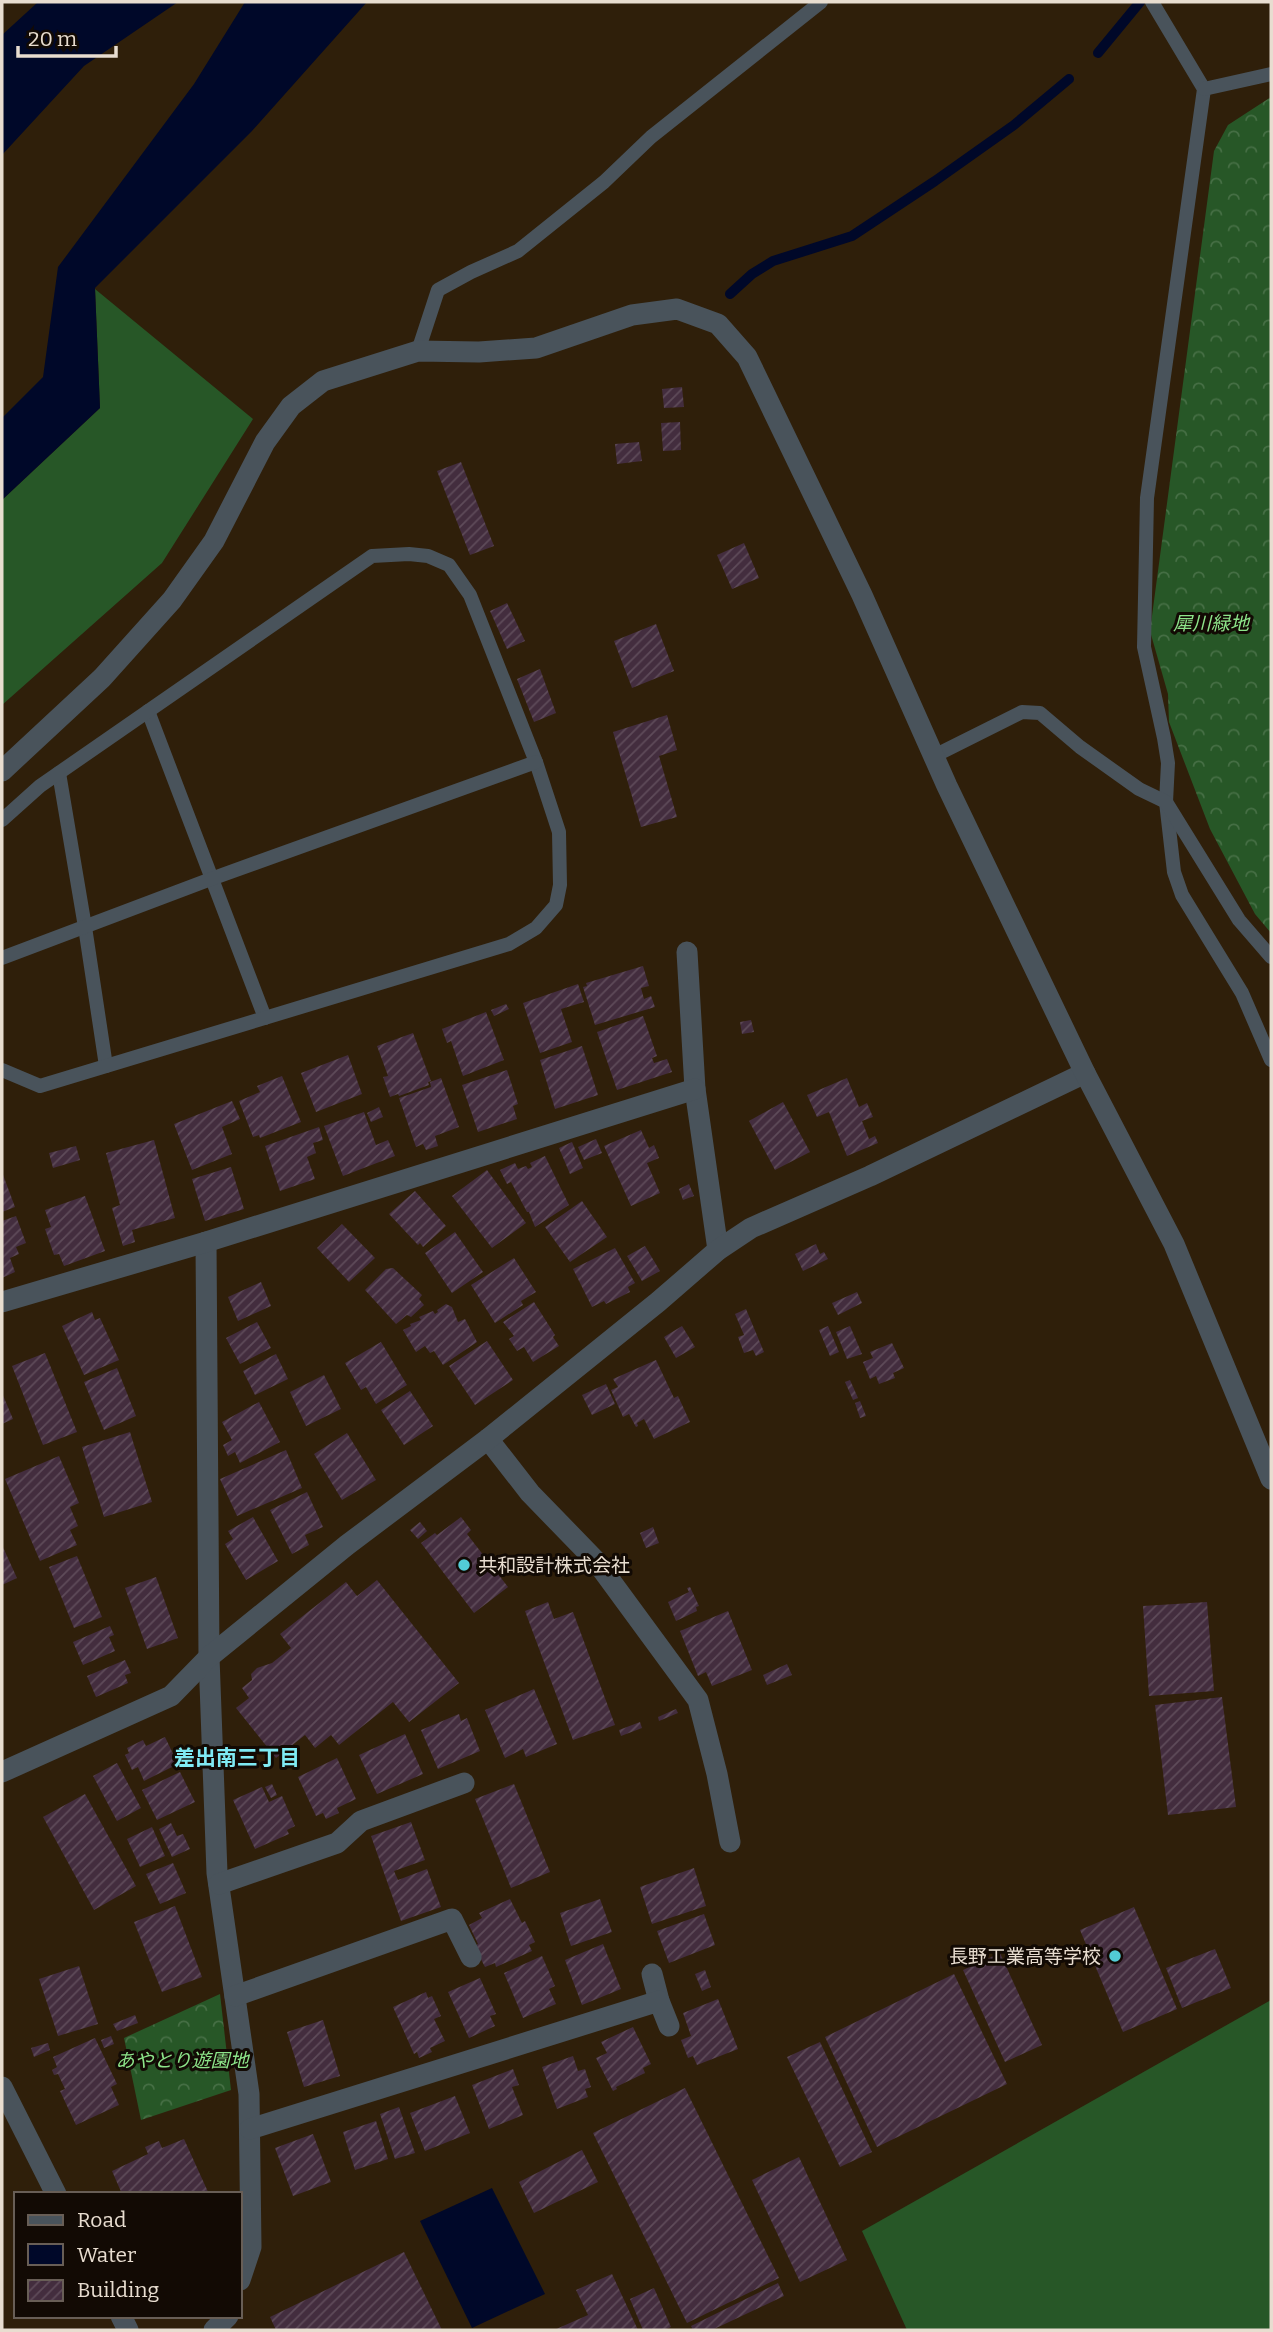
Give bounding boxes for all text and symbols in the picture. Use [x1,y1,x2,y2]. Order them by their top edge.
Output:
scale bar [18,14,116,58]
text: 20 m [28,26,77,52]
park label: 犀川緑地 [1173,612,1251,635]
place label: 共和設計株式会社 [478,1554,630,1577]
marker: 共和設計株式会社 [456,1557,472,1573]
district label: 差出南三丁目 [174,1745,300,1771]
place label: 長野工業高等学校 [949,1945,1101,1968]
marker: 長野工業高等学校 [1107,1948,1123,1964]
park label: あやとり遊園地 [115,2049,250,2072]
legend [14,2192,242,2318]
text: Road [77,2207,126,2233]
text: Water [77,2242,136,2268]
text: Building [77,2277,160,2303]

